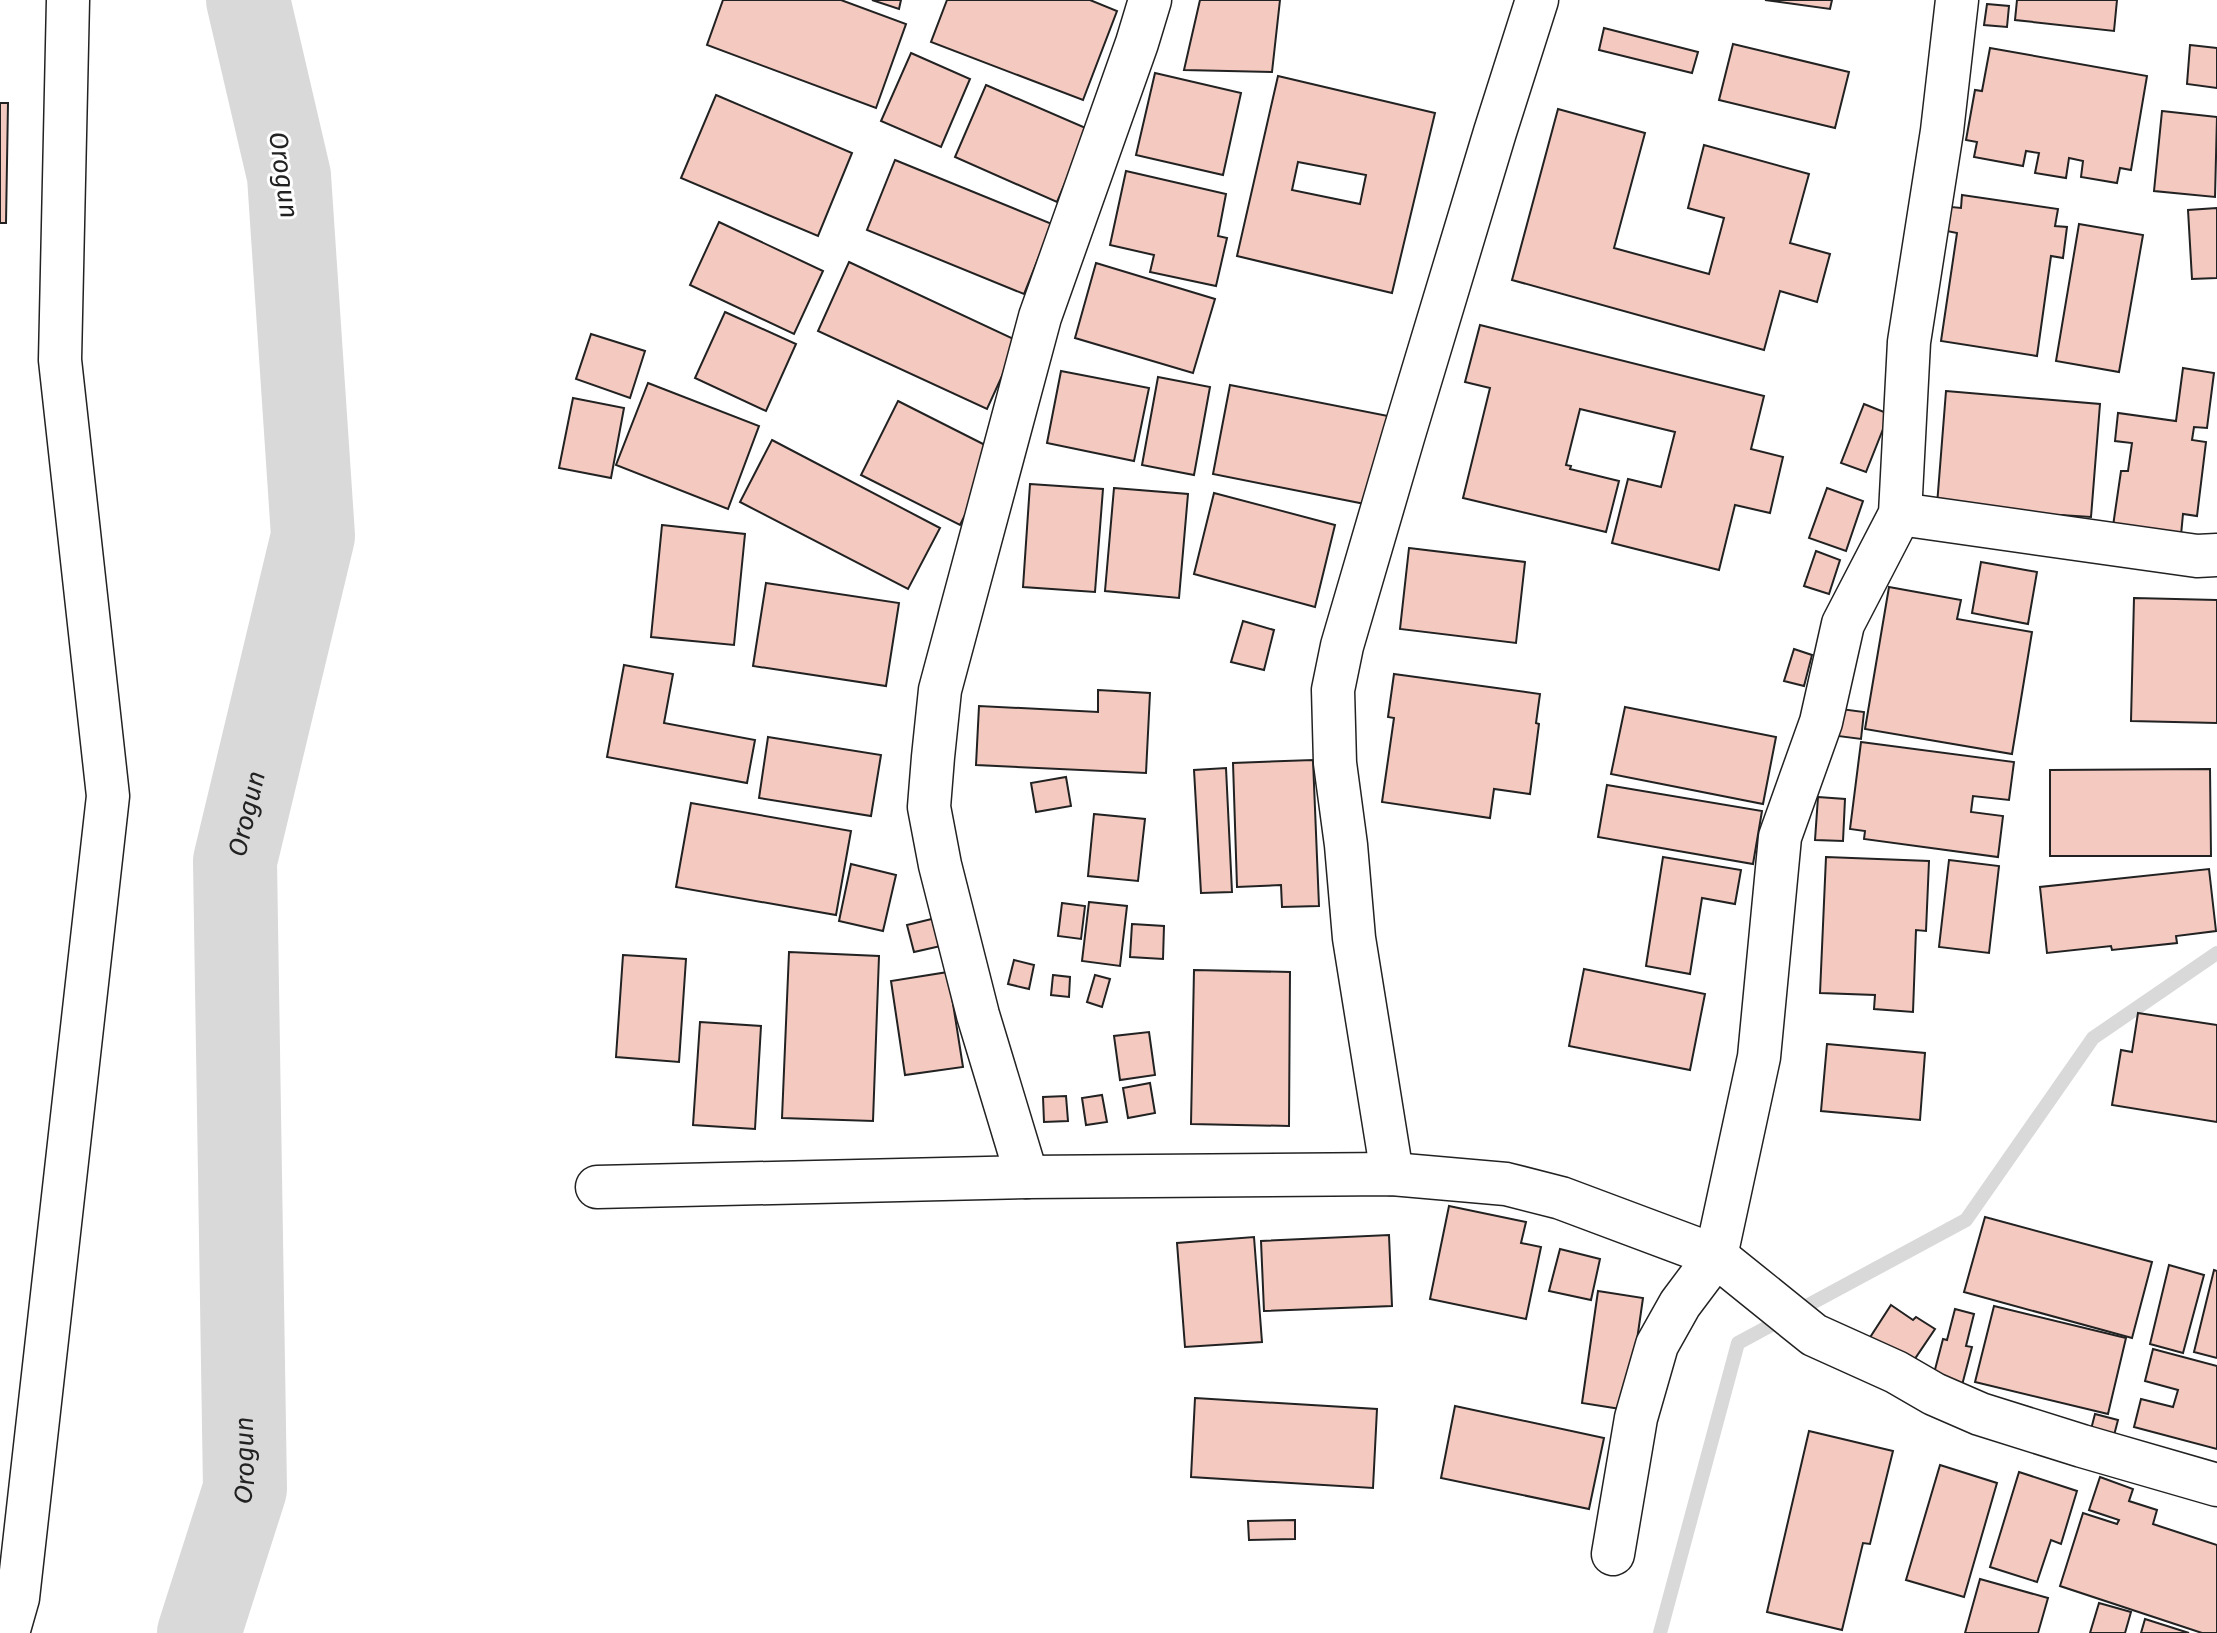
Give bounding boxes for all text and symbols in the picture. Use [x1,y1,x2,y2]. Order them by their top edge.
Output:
water label: Orogun [262,130,305,220]
water label: Orogun [222,768,272,860]
water label: Orogun [226,1416,261,1508]

